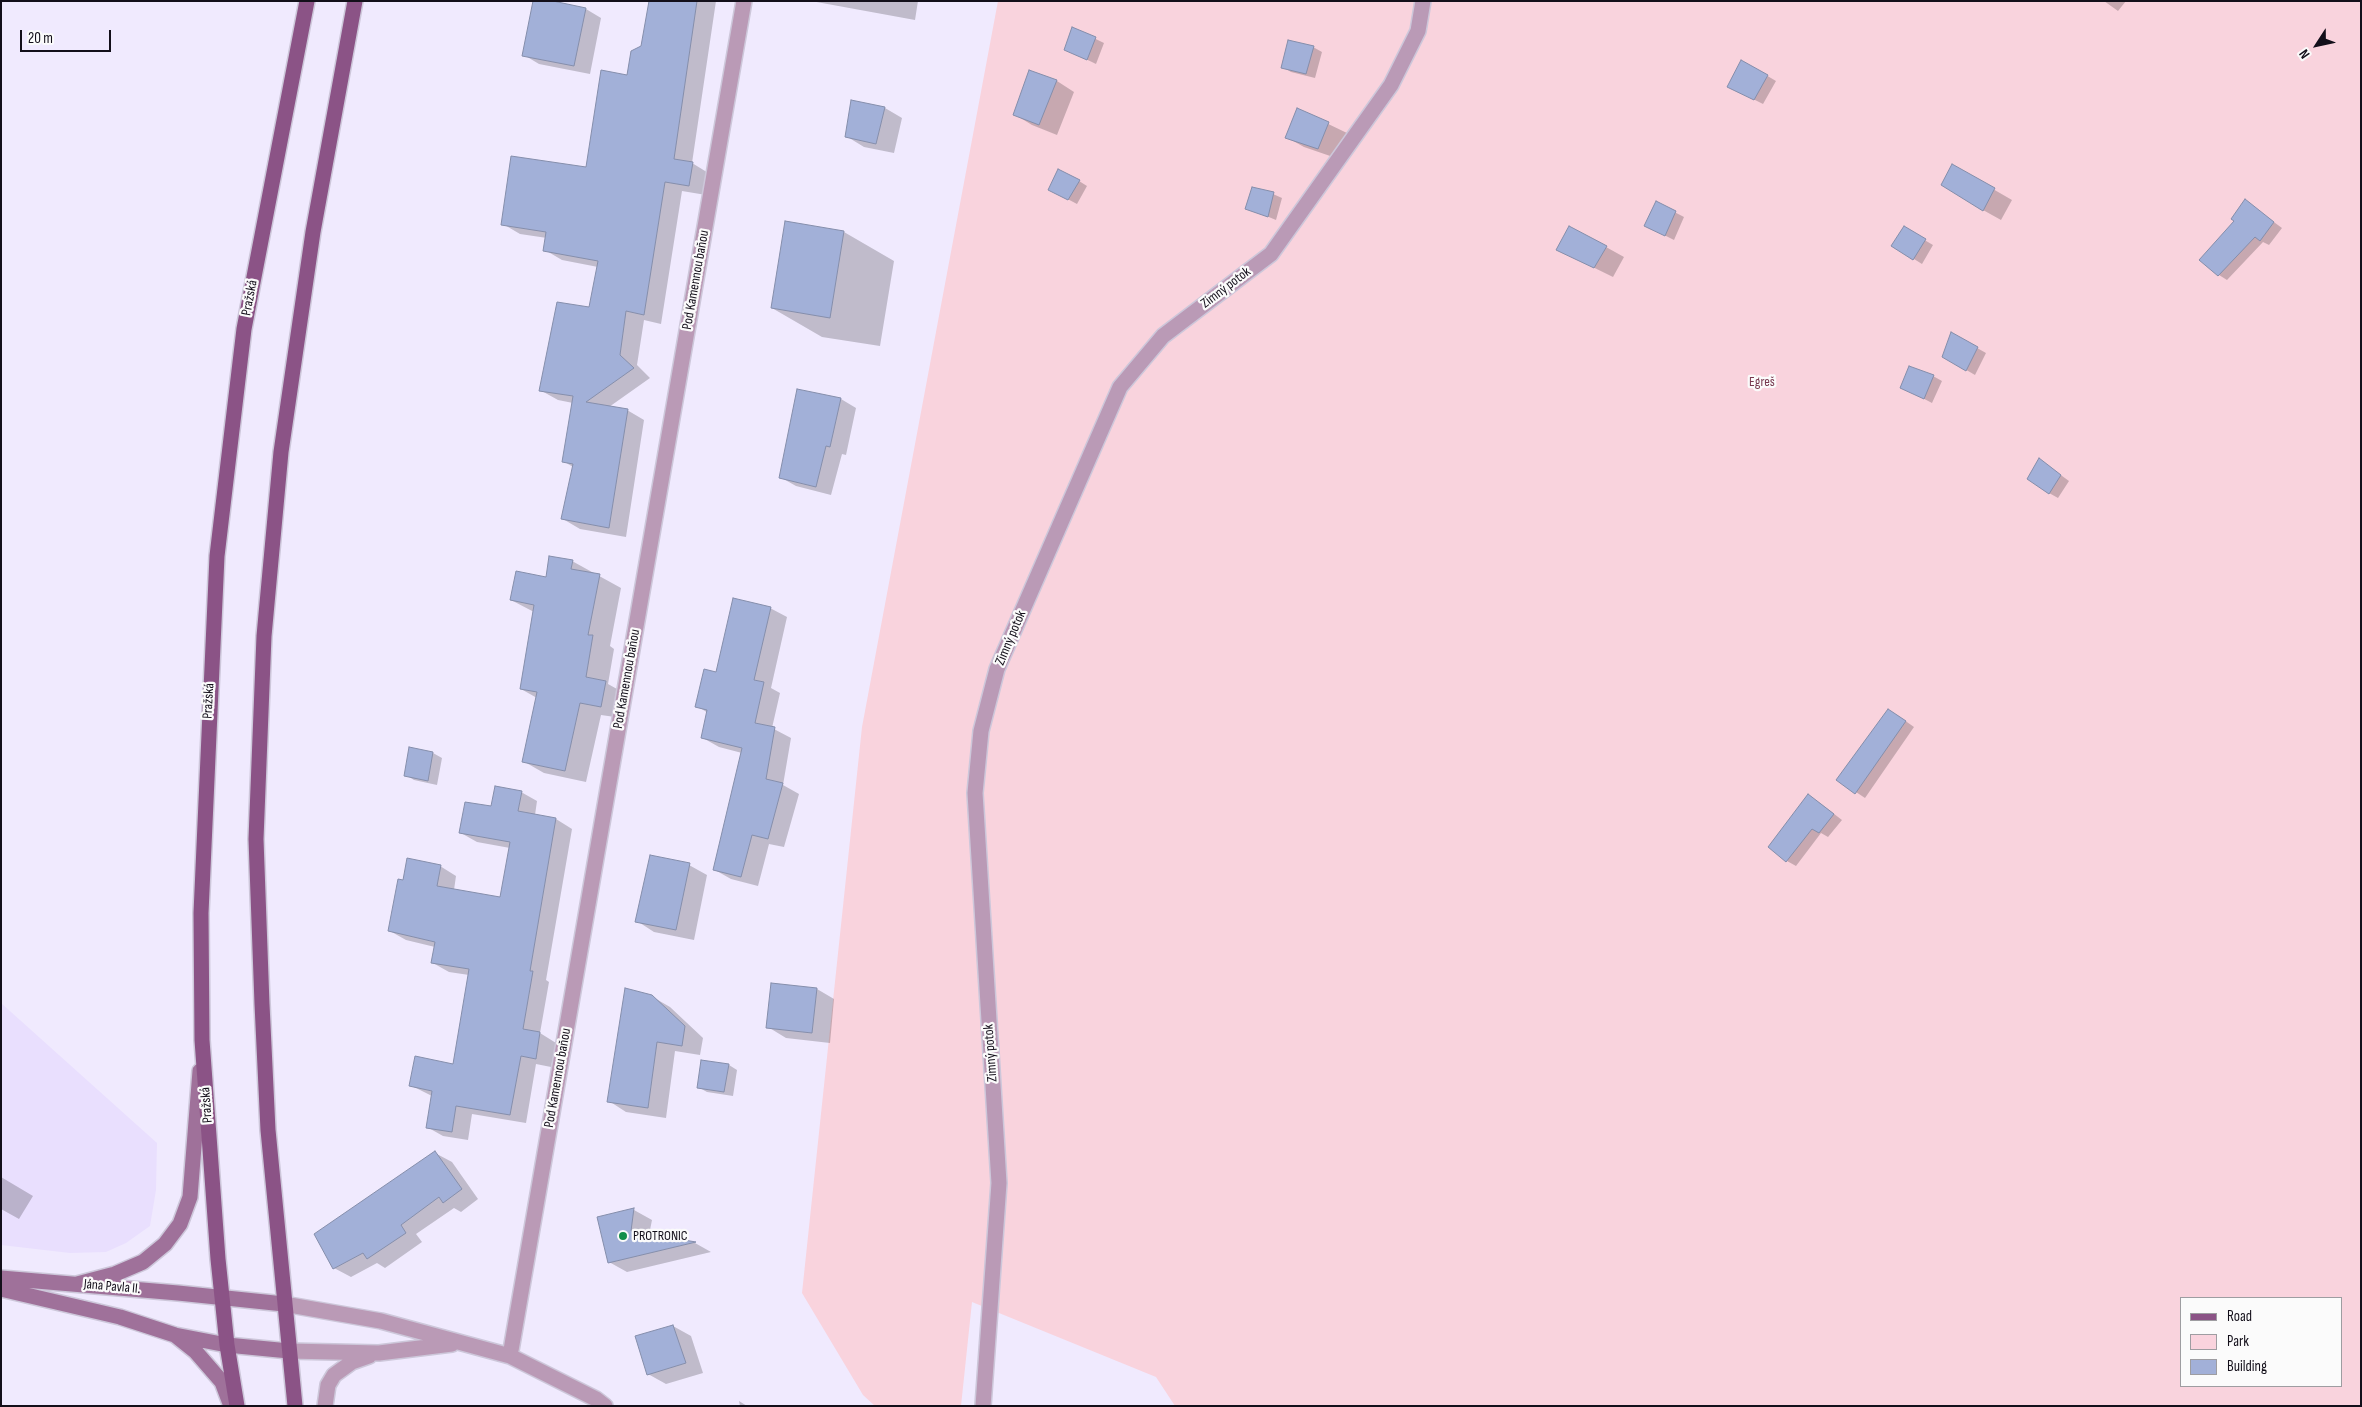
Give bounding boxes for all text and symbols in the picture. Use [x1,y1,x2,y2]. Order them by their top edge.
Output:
scale bar [22,20,114,52]
north arrow [2292,20,2342,70]
text: 20 m [28,29,53,48]
text: N [2295,46,2313,62]
street label: Pod Kamennou baňou [679,229,713,331]
street label: Zimný potok [1198,264,1254,312]
street label: Pražská [238,279,262,317]
park label: Egreš [1749,374,1775,390]
street label: Zimný potok [992,608,1030,668]
street label: Pod Kamennou baňou [610,628,644,730]
street label: Pražská [200,683,218,719]
street label: Zimný potok [981,1024,1001,1082]
street label: Pod Kamennou baňou [541,1027,575,1129]
street label: Pražská [197,1087,217,1123]
place label: PROTRONIC [633,1228,688,1244]
marker: PROTRONIC [617,1230,629,1242]
street label: Jána Pavla II. [83,1276,141,1298]
legend [2180,1297,2342,1387]
text: Road [2227,1307,2252,1326]
text: Park [2227,1332,2249,1351]
text: Building [2227,1357,2267,1376]

